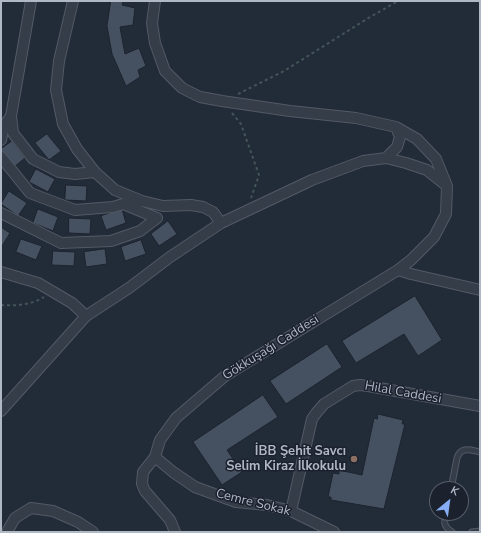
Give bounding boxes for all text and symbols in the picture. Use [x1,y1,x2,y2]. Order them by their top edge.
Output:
street label: Gökkuşağı Caddesi [220,312,322,384]
street label: Hilal Caddesi [363,379,443,407]
place label: İBB Şehit Savcı Selim Kiraz İlkokulu [226,444,346,475]
marker: İBB Şehit Savcı Selim Kiraz İlkokulu [349,454,359,464]
north arrow [429,481,469,521]
text: K [448,483,461,499]
street label: Cemre Sokak [214,486,292,520]

